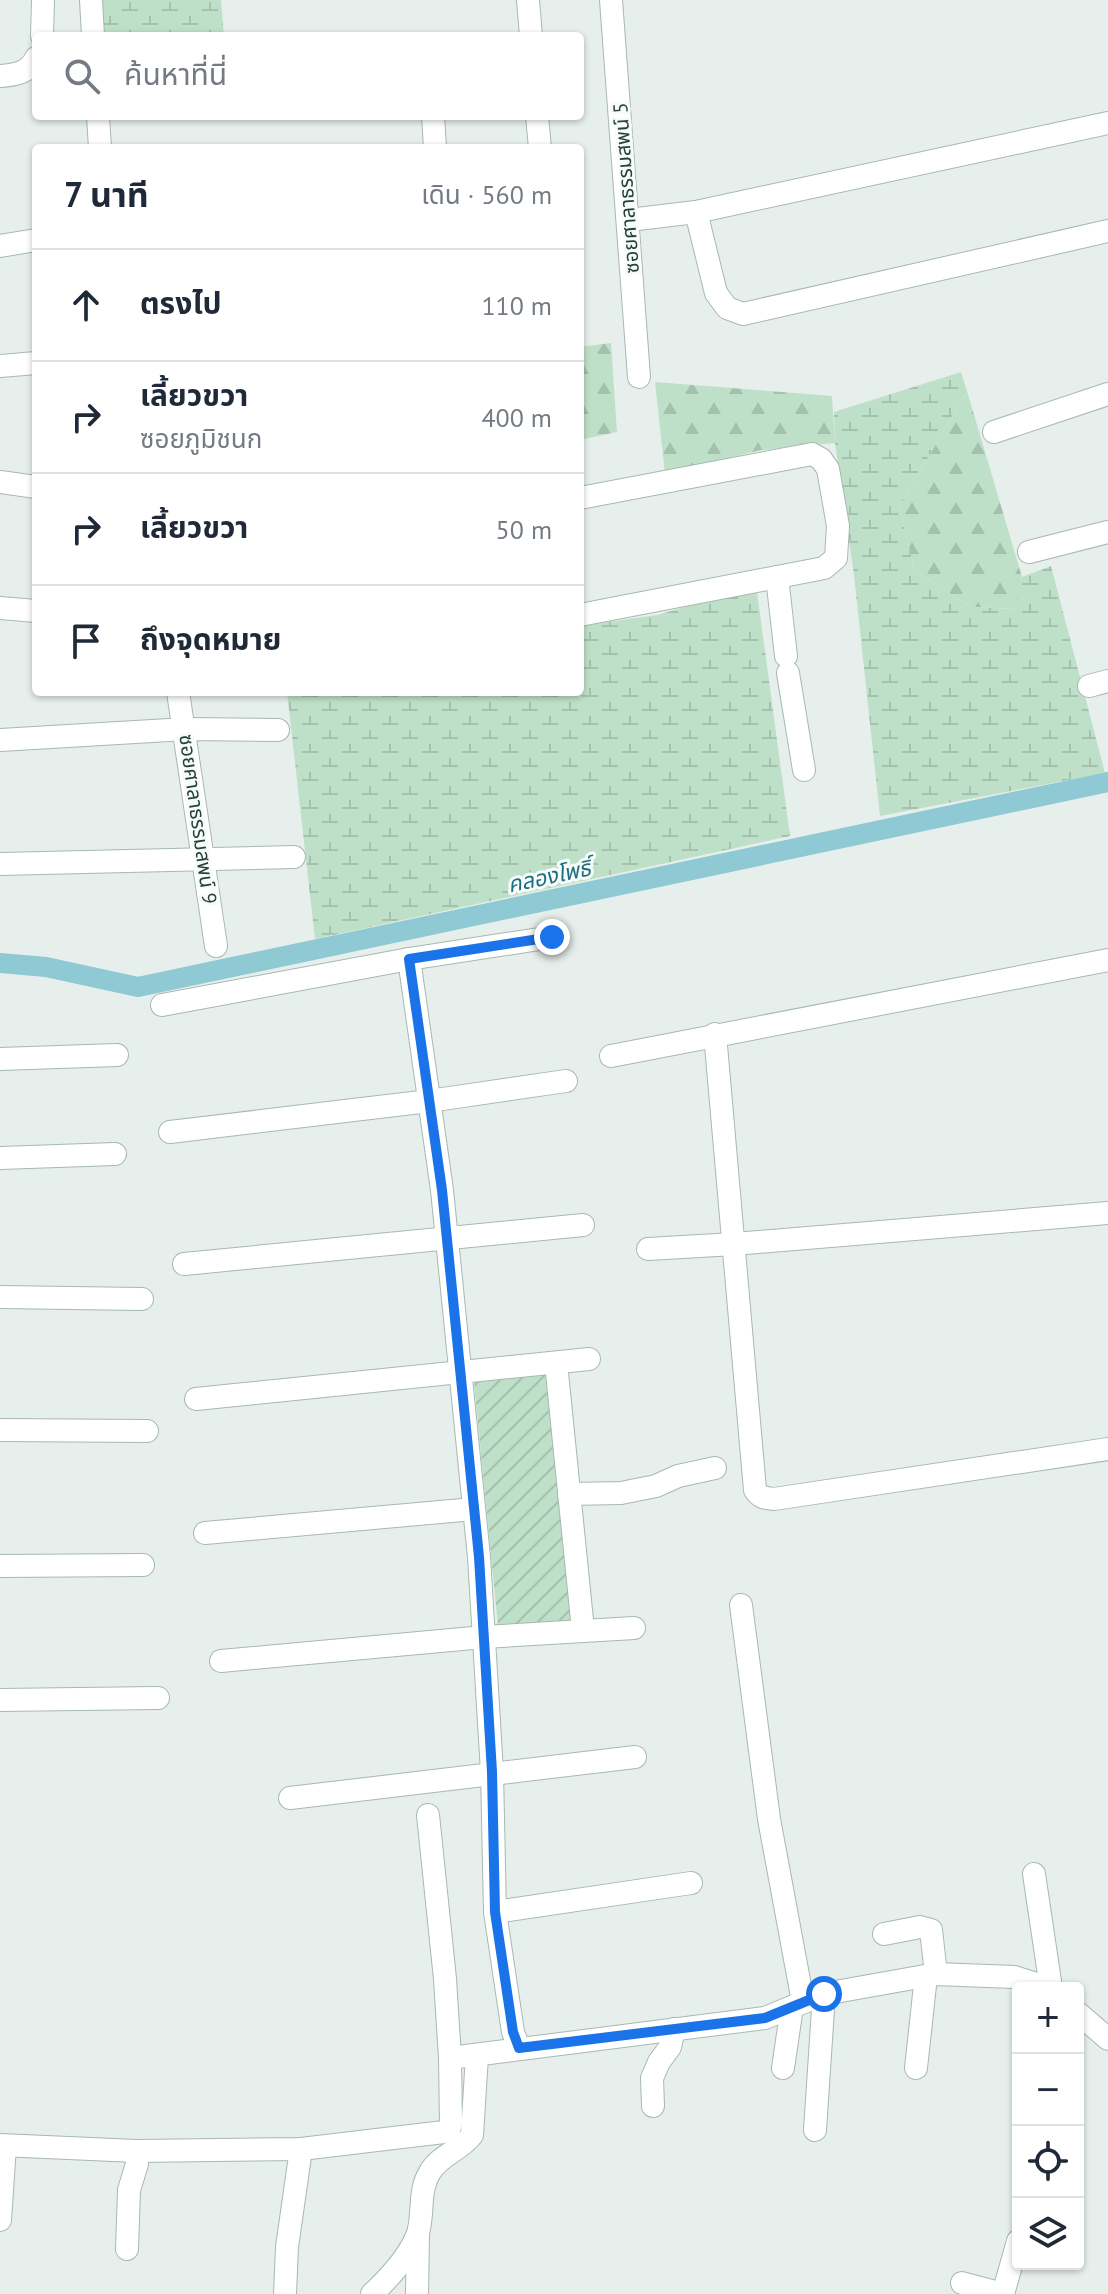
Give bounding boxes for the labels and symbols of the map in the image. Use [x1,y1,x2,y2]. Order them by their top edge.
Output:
street label: ซอยศาลาธรรมสพน์ 5 [607,102,645,274]
street label: ซอยศาลาธรรมสพน์ 9 [173,732,223,906]
water label: คลองโพธิ์ [505,852,599,898]
route end [534,919,570,955]
route start [806,1976,842,2012]

